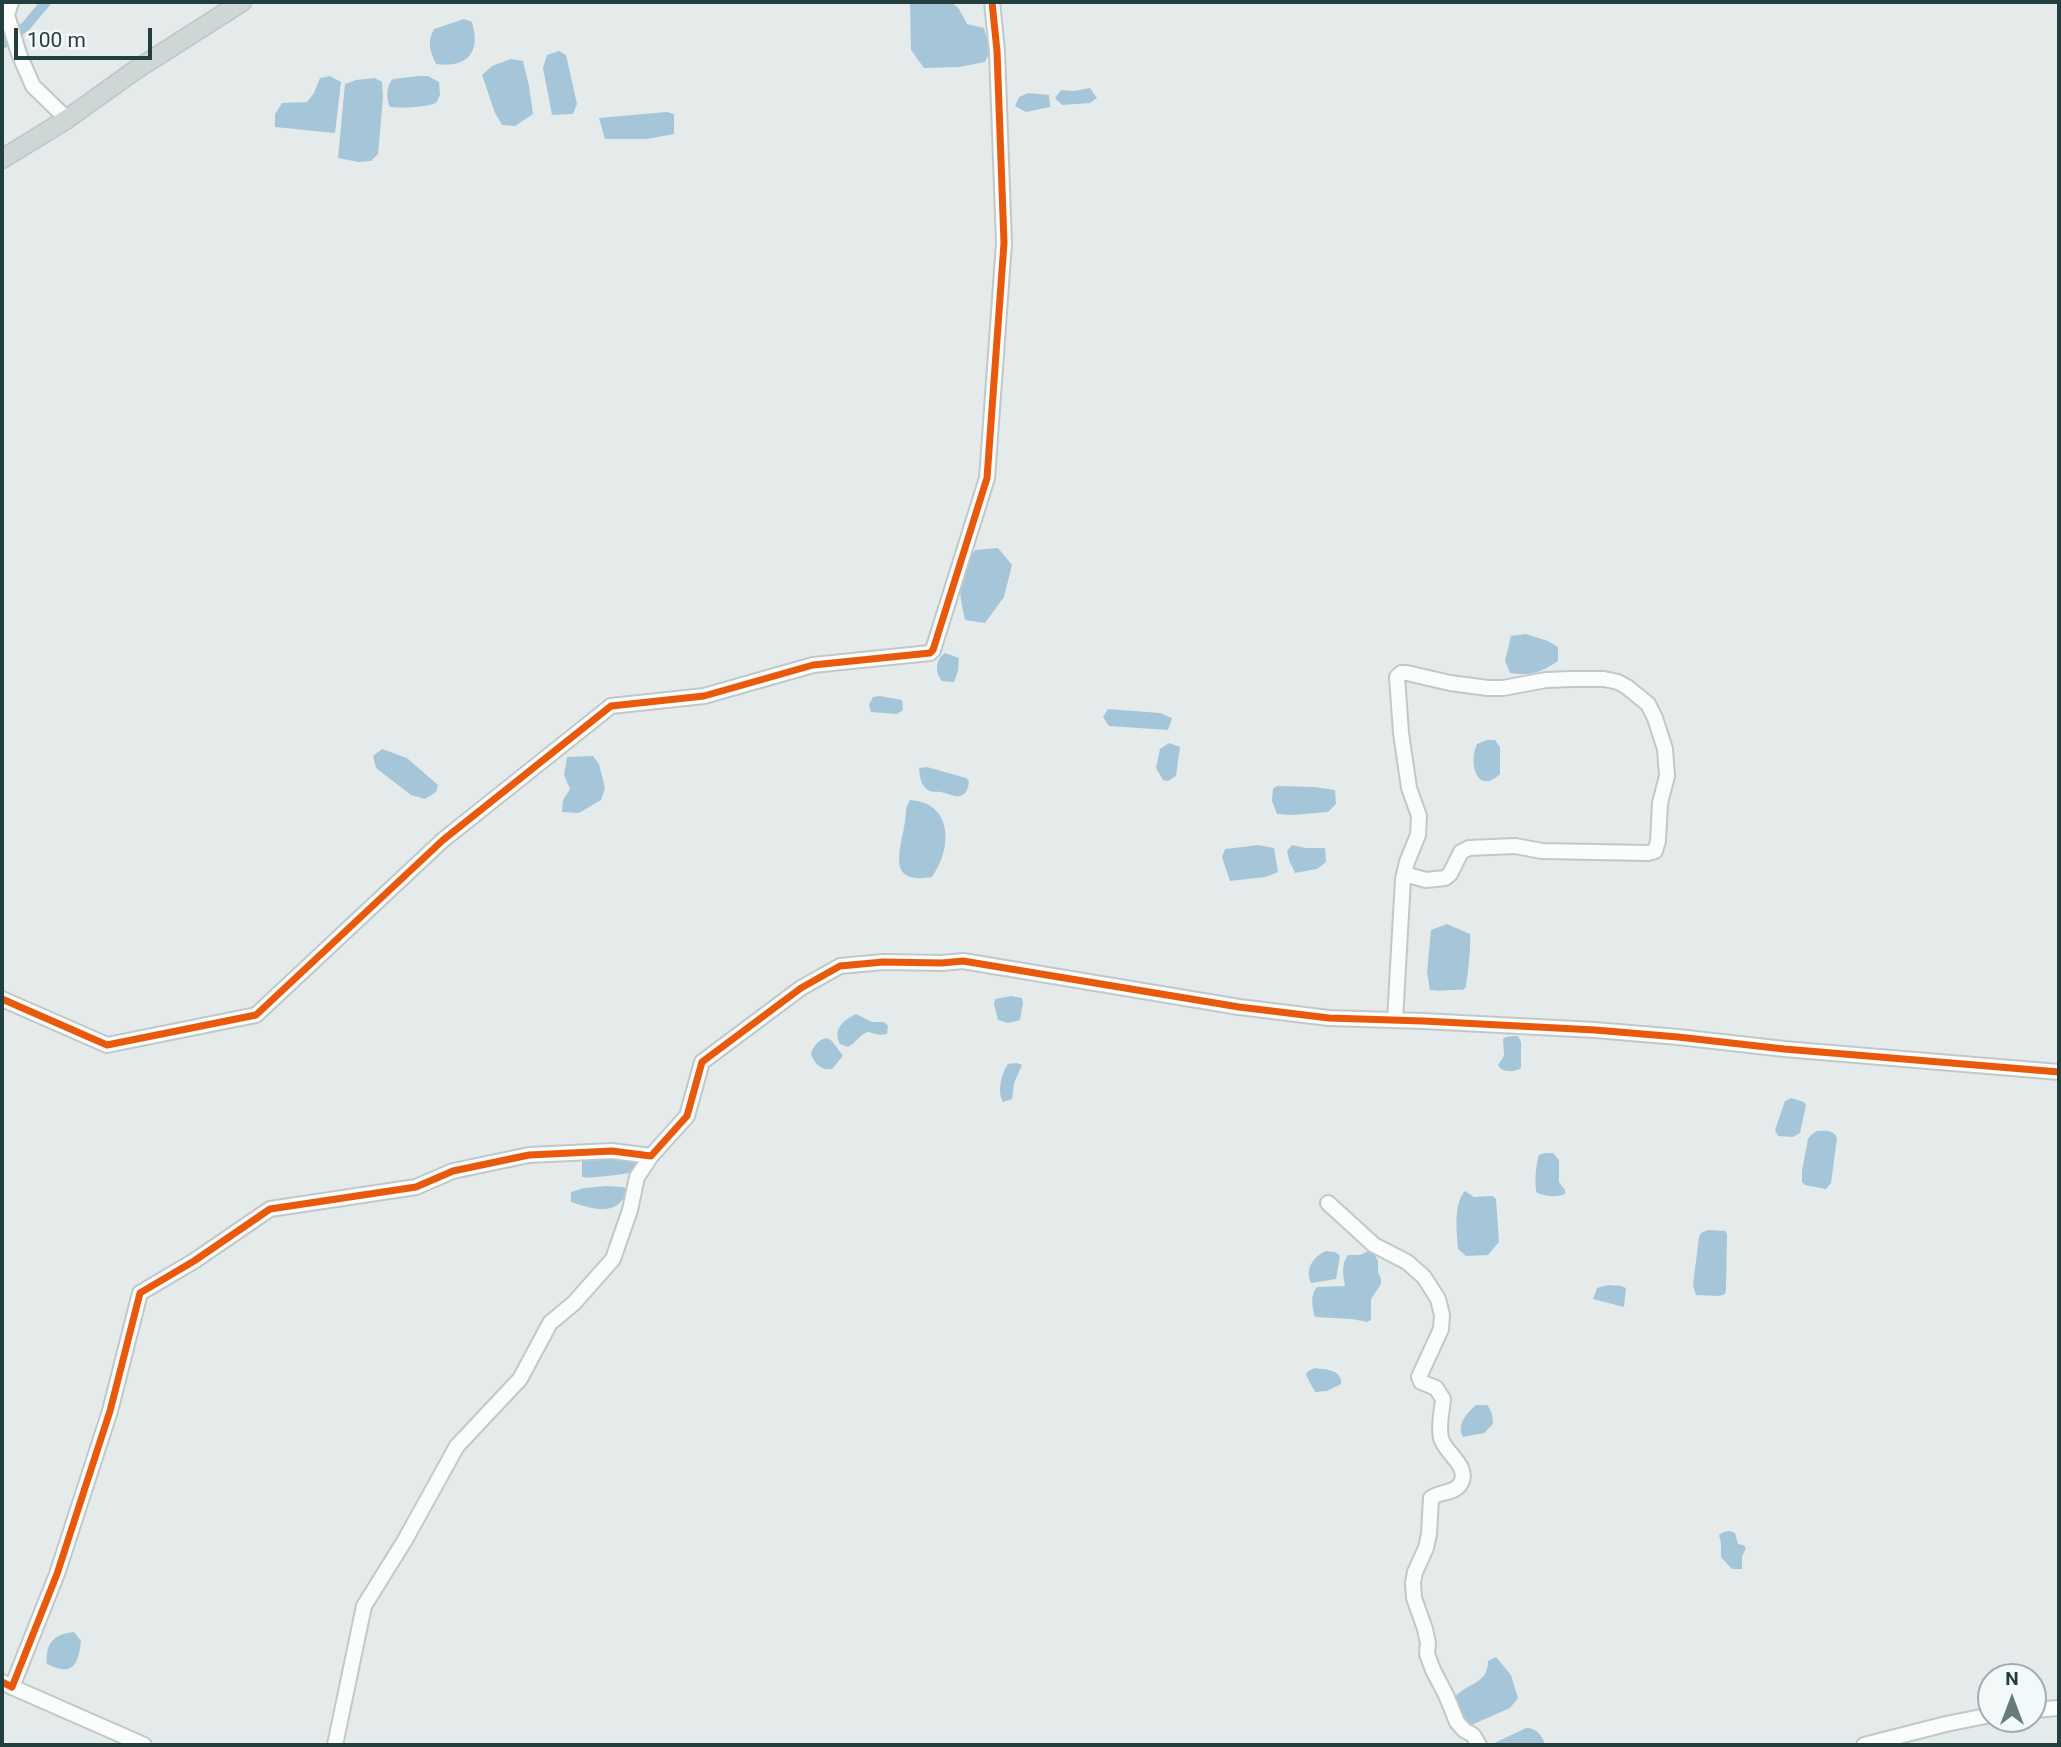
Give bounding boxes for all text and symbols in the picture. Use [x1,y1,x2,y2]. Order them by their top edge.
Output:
scale bar [18,14,156,58]
text: 100 m [27,28,86,52]
north arrow [1977,1663,2047,1733]
text: N [2005,1667,2019,1690]

